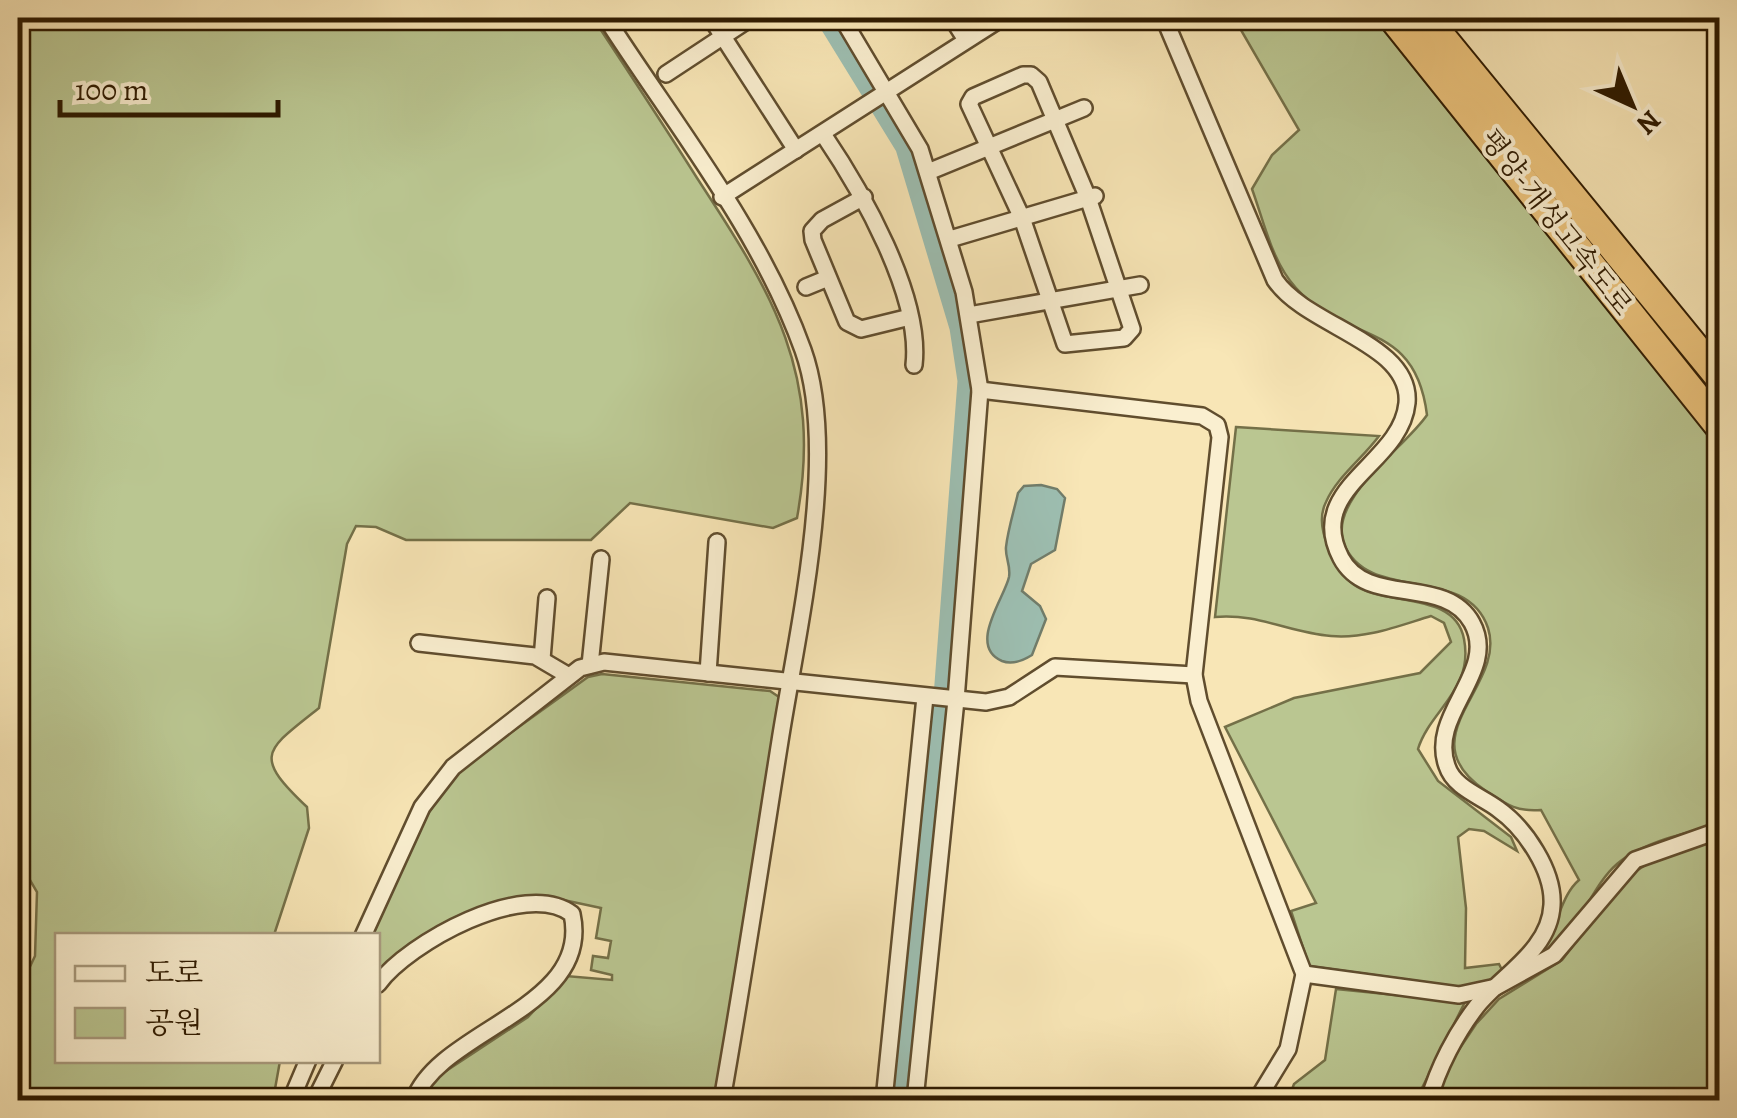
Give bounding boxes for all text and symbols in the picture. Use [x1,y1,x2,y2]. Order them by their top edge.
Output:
scale bar [60,55,278,117]
north arrow [1582,55,1682,155]
text: 100 m [75,70,148,110]
text: N [1628,102,1669,143]
street label: 평양-개성고속도로 [1471,121,1641,324]
legend [55,933,380,1063]
text: 도로 [145,953,203,993]
text: 공원 [145,1003,203,1043]

